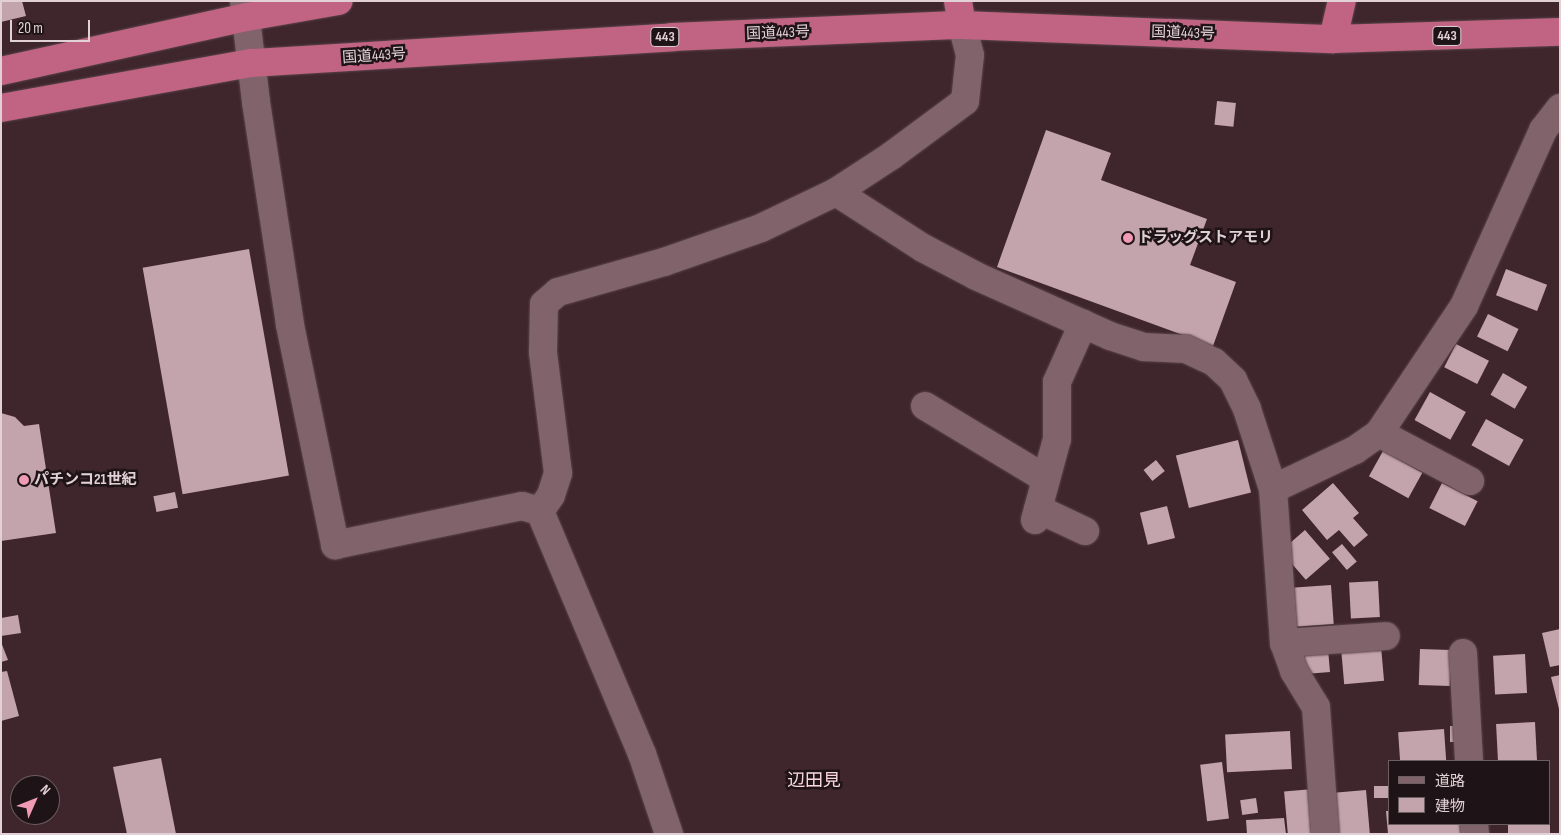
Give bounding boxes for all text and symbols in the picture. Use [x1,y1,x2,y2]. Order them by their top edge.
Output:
scale bar [12,10,92,42]
text: 20 m [18,19,43,38]
street label: 国道443号 [746,23,810,43]
street label: 国道443号 [1151,23,1215,43]
road number: 443 [1432,24,1462,48]
road number: 443 [650,26,680,48]
street label: 国道443号 [341,45,407,67]
place label: ドラッグストアモリ [1138,229,1273,247]
marker: ドラッグストアモリ [1122,232,1134,244]
place label: パチンコ21世紀 [34,471,136,489]
marker: パチンコ21世紀 [18,474,30,486]
legend [1388,760,1551,825]
district label: 辺田見 [787,770,841,792]
text: 道路 [1435,772,1465,791]
north arrow [10,775,60,825]
text: N [37,781,54,799]
text: 建物 [1435,797,1465,816]

